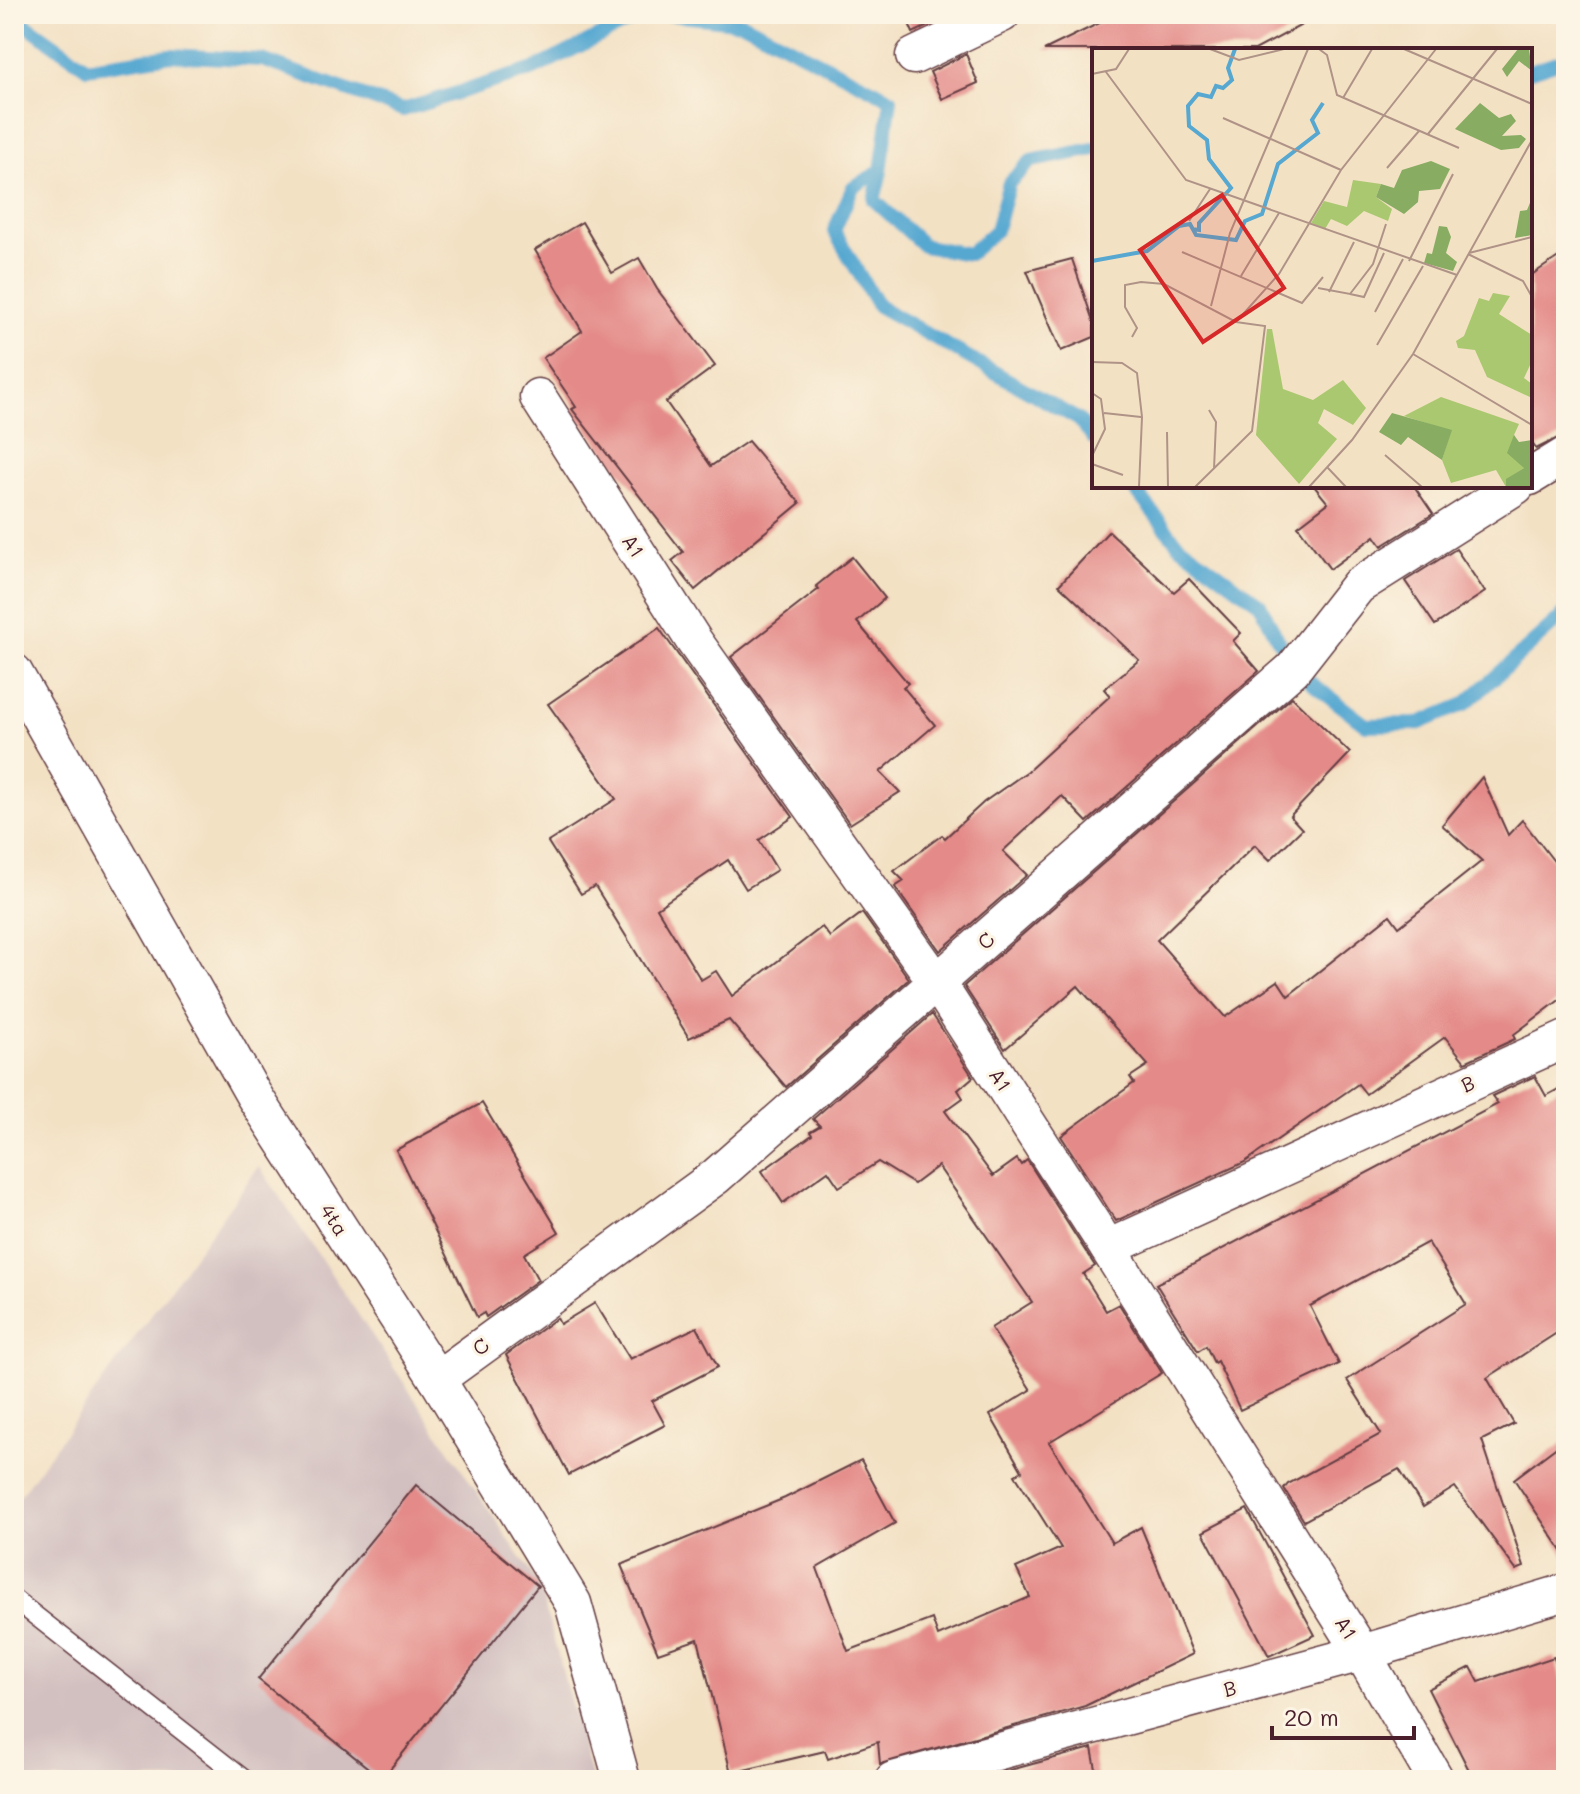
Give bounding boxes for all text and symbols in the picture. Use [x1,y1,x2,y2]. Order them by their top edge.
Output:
inset map [1092,48,1532,488]
street label: A1 [617,529,651,562]
street label: C [971,926,999,955]
street label: A1 [984,1063,1018,1096]
street label: B [1456,1069,1479,1098]
street label: 4ta [315,1199,355,1240]
street label: C [467,1331,494,1361]
street label: A1 [1330,1611,1364,1644]
street label: B [1220,1674,1239,1702]
scale bar [1272,1690,1414,1740]
text: 20 m [1284,1701,1339,1732]

